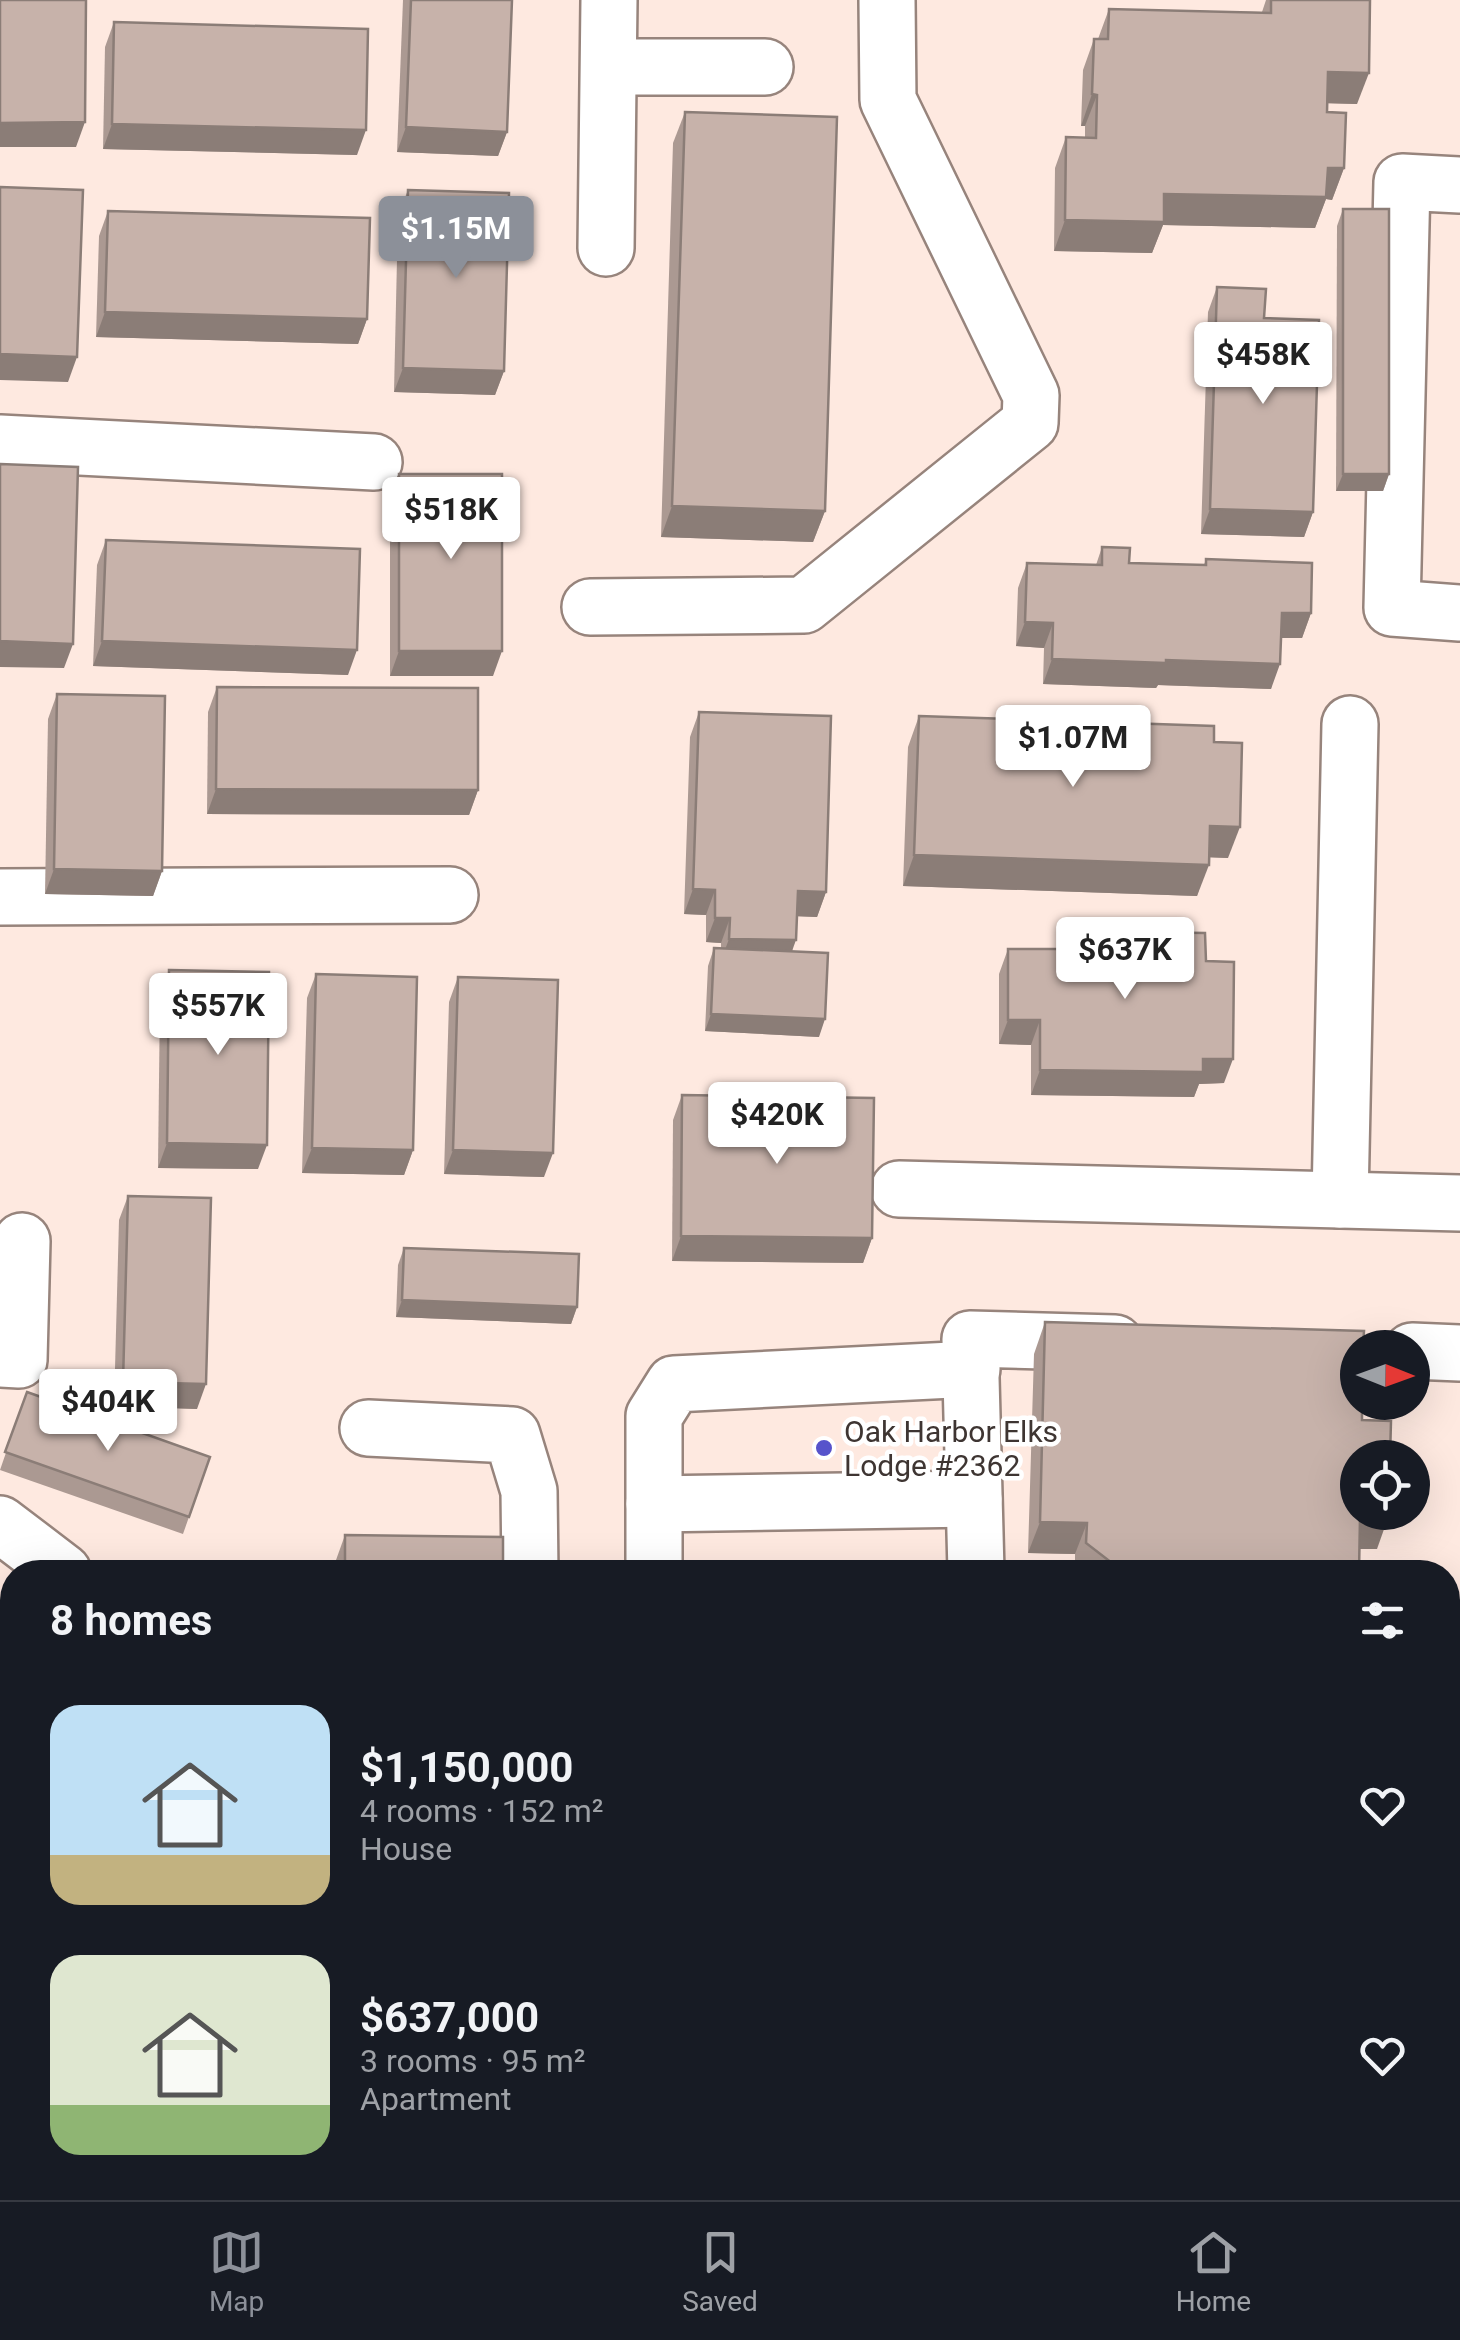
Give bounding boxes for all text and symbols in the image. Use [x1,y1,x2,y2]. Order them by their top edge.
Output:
pin: $1.15M [375,196,537,281]
text: $1.15M [401,209,511,247]
pin: $458K [1193,322,1333,407]
text: $458K [1216,335,1310,373]
pin: $518K [381,477,521,562]
text: $518K [404,490,498,528]
pin: $1.07M [992,705,1154,790]
text: $1.07M [1018,718,1128,756]
pin: $637K [1055,917,1195,1002]
text: $637K [1078,930,1172,968]
pin: $557K [148,973,288,1058]
text: $557K [171,986,265,1024]
pin: $420K [707,1082,847,1167]
text: $420K [730,1095,824,1133]
north arrow [1340,1330,1430,1420]
map controls [1340,1330,1430,1530]
pin: $404K [38,1369,178,1454]
text: $404K [61,1382,155,1420]
place label: Oak Harbor Elks Lodge #2362 [844,1414,1058,1483]
marker: Oak Harbor Elks Lodge #2362 [813,1437,835,1459]
button: locate [1340,1440,1430,1530]
icon: filters [1355,1593,1410,1648]
text: 8 homes [50,1596,212,1645]
text: $1,150,000 [360,1743,573,1792]
icon: home [130,1745,250,1865]
icon: heart [1355,1778,1410,1833]
text: 4 rooms · 152 m² [360,1792,603,1830]
text: House [360,1830,452,1868]
text: $637,000 [360,1993,539,2042]
icon: home [130,1995,250,2115]
icon: heart [1355,2028,1410,2083]
text: 3 rooms · 95 m² [360,2042,585,2080]
text: Apartment [360,2080,512,2118]
tab: Map [209,2225,264,2318]
tab: Saved [682,2225,758,2318]
tab: Home [1176,2225,1251,2318]

